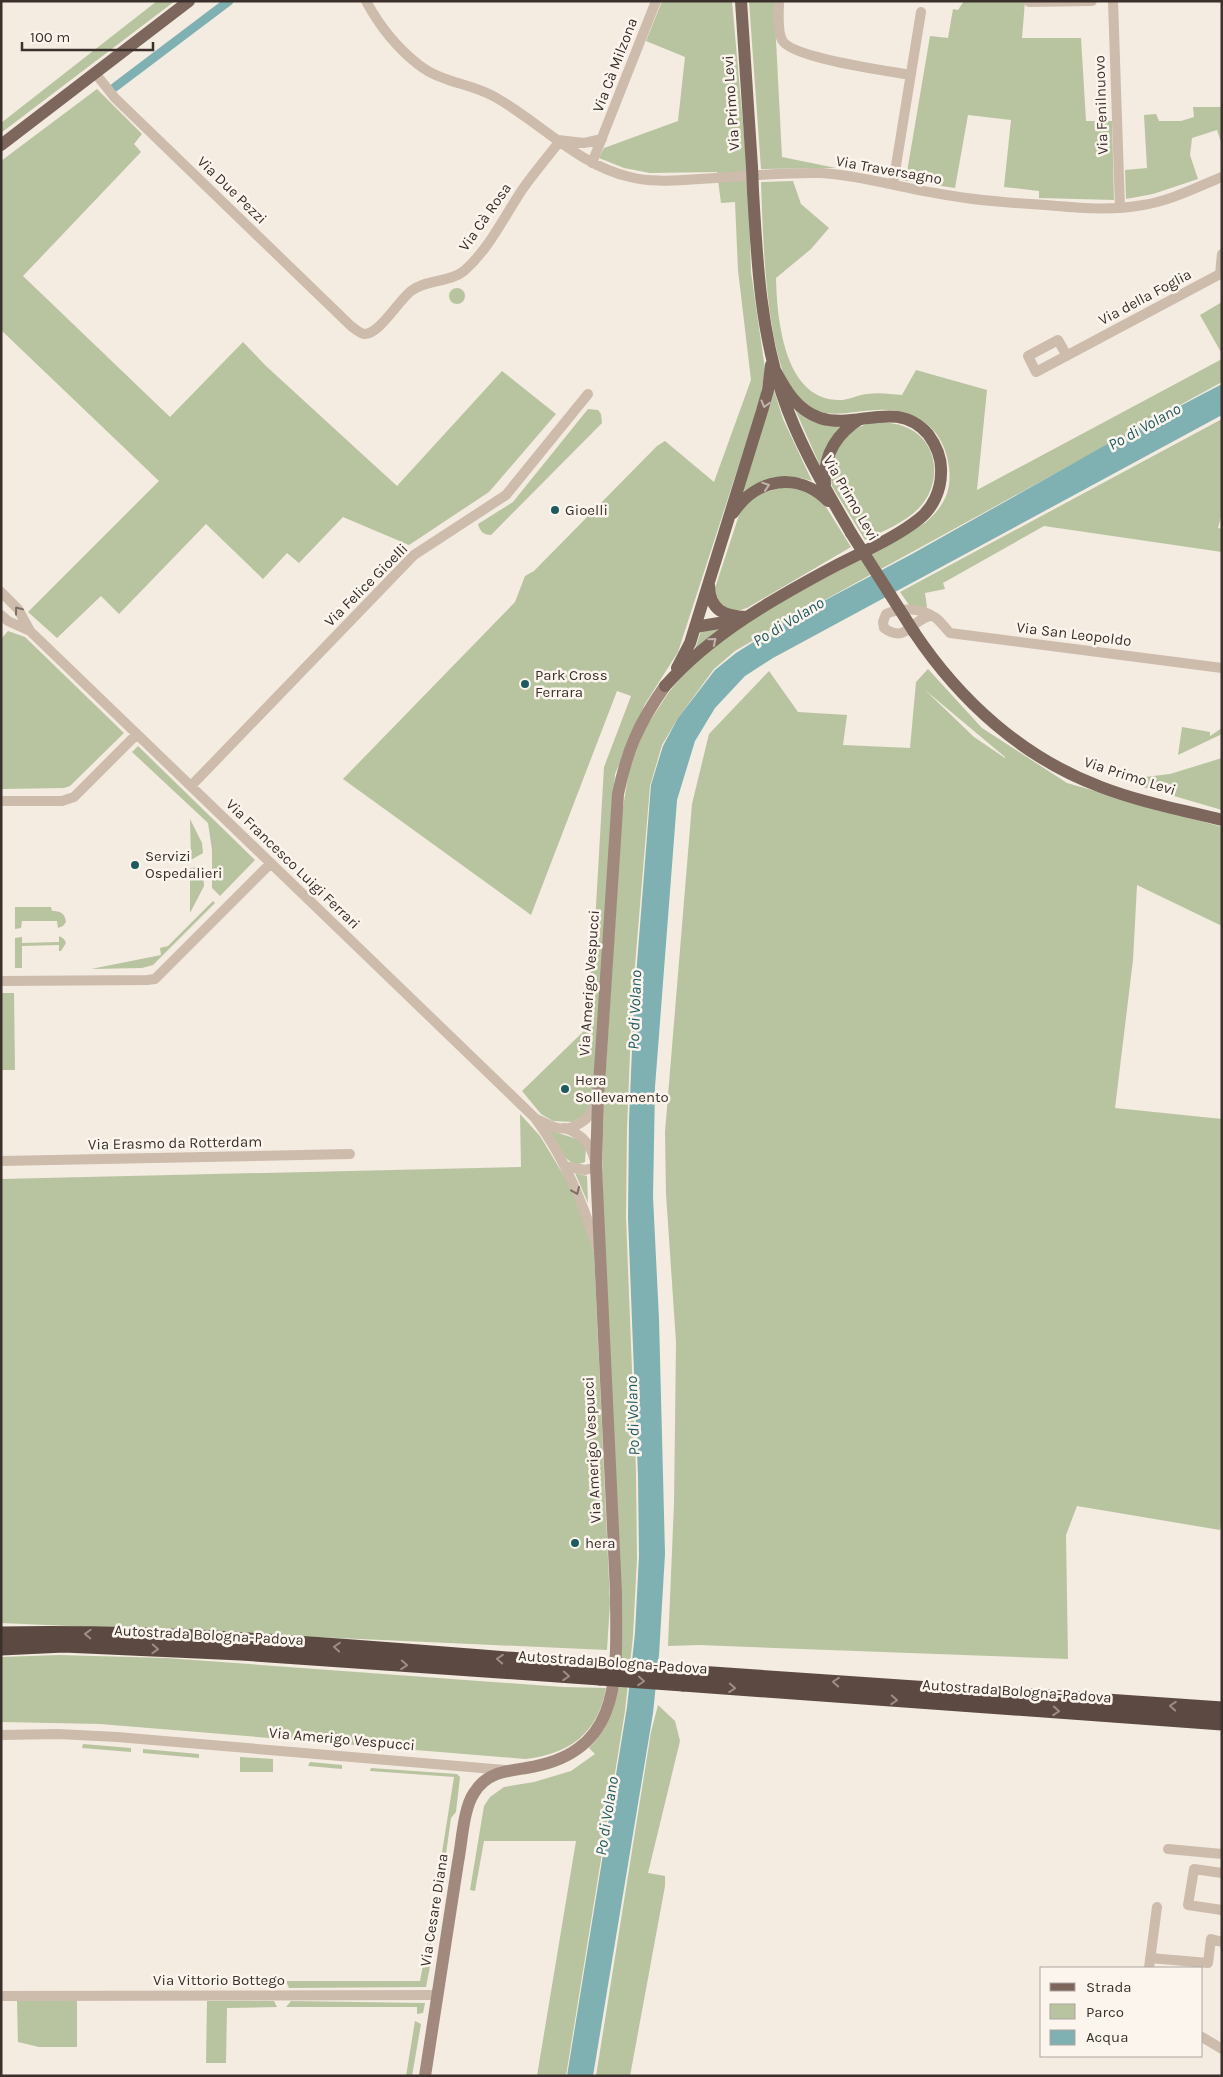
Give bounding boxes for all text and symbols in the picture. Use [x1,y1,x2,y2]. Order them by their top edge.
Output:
street label: Via Cà Milzona [589,15,641,115]
scale bar [22,20,154,52]
text: 100 m [30,28,70,46]
street label: Via Primo Levi [719,55,743,151]
street label: Via Fenilnuovo [1090,55,1112,155]
street label: Via Due Pezzi [193,152,271,228]
street label: Via Traversagno [835,152,943,188]
street label: Via Cà Rosa [455,179,515,255]
street label: Via della Foglia [1095,265,1195,329]
one-way arrow [760,399,770,407]
water label: Po di Volano [1105,399,1184,454]
street label: Via Primo Levi [819,452,883,544]
one-way arrow [761,482,770,492]
place label: Gioelli [565,501,608,519]
marker: Gioelli [549,504,561,516]
street label: Via Felice Gioelli [321,540,411,630]
water label: Po di Volano [749,593,827,650]
one-way arrow [15,607,23,616]
street label: Via San Leopoldo [1015,618,1133,650]
one-way arrow [707,638,716,646]
place label: Park Cross Ferrara [535,666,608,701]
marker: Park Cross Ferrara [519,678,531,690]
street label: Via Primo Levi [1082,753,1178,799]
street label: Via Francesco Luigi Ferrari [222,795,364,933]
place label: Servizi Ospedalieri [145,847,222,882]
marker: Servizi Ospedalieri [129,859,141,871]
street label: Via Amerigo Vespucci [575,909,603,1057]
water label: Po di Volano [624,970,645,1050]
place label: Hera Sollevamento [575,1071,669,1106]
marker: Hera Sollevamento [559,1083,571,1095]
street label: Via Erasmo da Rotterdam [88,1132,262,1154]
one-way arrow [570,1186,581,1195]
street label: Via Amerigo Vespucci [579,1376,605,1524]
water label: Po di Volano [622,1376,643,1456]
place label: hera [585,1534,615,1552]
marker: hera [569,1537,581,1549]
street label: Autostrada Bologna-Padova [114,1621,304,1649]
one-way arrow [84,1628,92,1639]
one-way arrow [333,1642,341,1653]
one-way arrow [151,1643,159,1654]
street label: Autostrada Bologna-Padova [518,1646,708,1678]
one-way arrow [495,1653,503,1664]
one-way arrow [401,1659,409,1670]
one-way arrow [563,1670,571,1681]
street label: Autostrada Bologna-Padova [922,1675,1112,1707]
one-way arrow [638,1676,646,1687]
one-way arrow [832,1677,840,1688]
one-way arrow [728,1682,736,1693]
one-way arrow [890,1694,898,1705]
one-way arrow [1169,1700,1177,1711]
one-way arrow [1052,1706,1060,1717]
street label: Via Amerigo Vespucci [268,1724,416,1754]
water label: Po di Volano [591,1775,622,1857]
street label: Via Cesare Diana [416,1852,452,1968]
legend [1040,1967,1203,2057]
street label: Via Vittorio Bottego [153,1971,285,1989]
text: Strada [1086,1978,1132,1996]
text: Parco [1086,2003,1124,2021]
text: Acqua [1086,2028,1128,2046]

